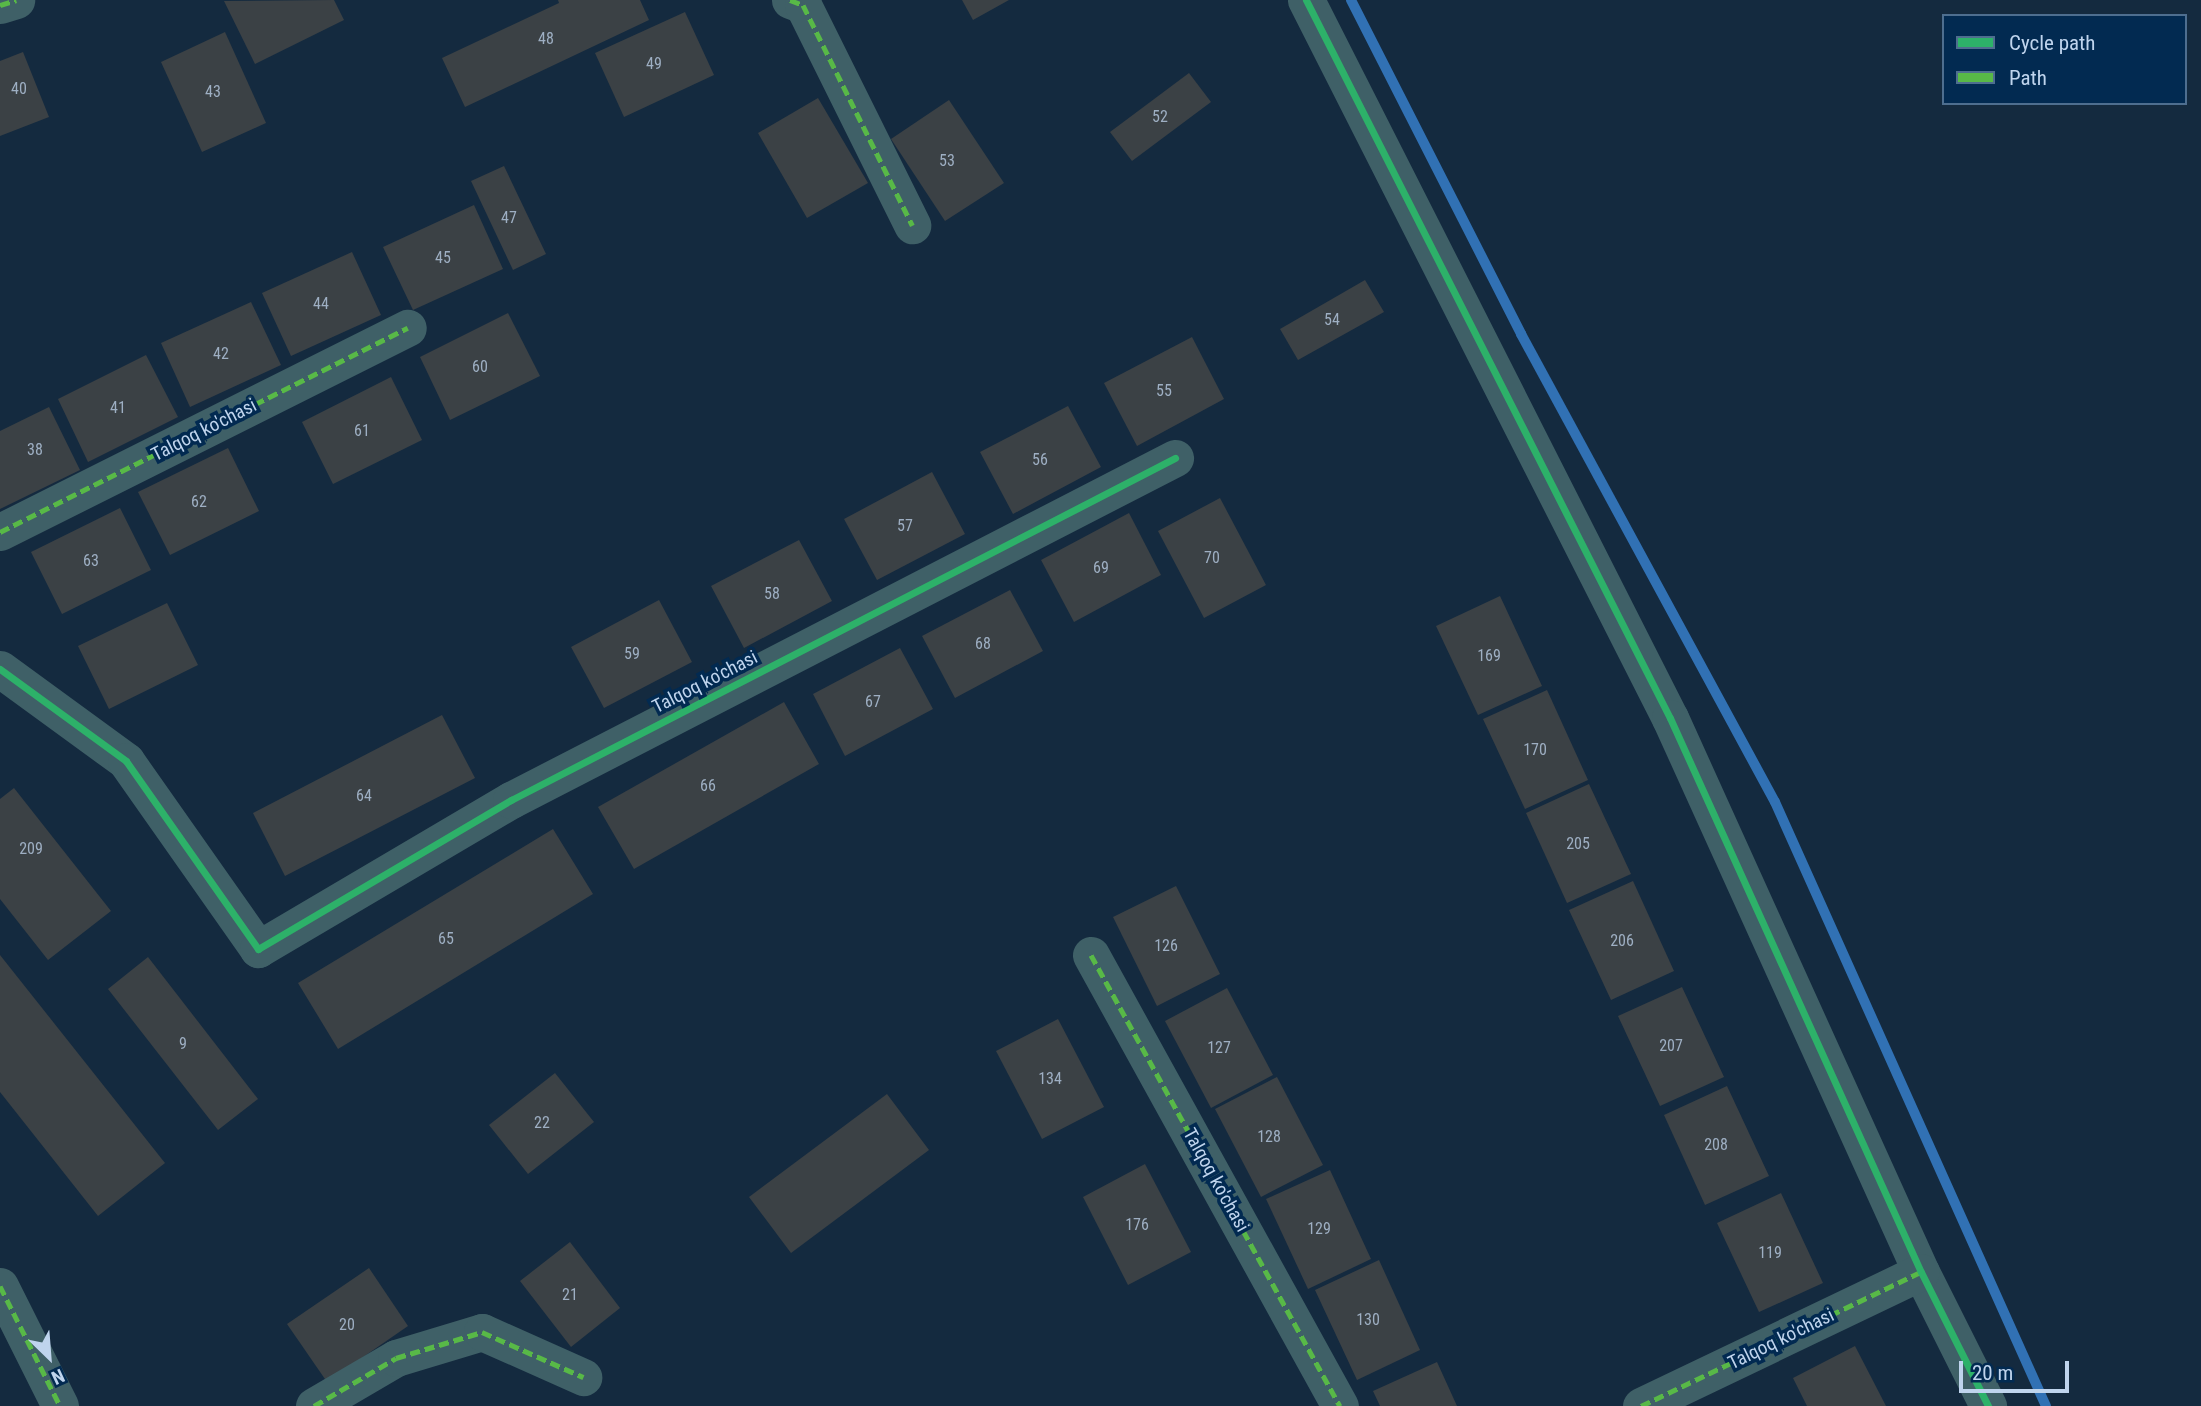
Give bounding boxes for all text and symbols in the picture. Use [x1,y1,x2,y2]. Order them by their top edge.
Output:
legend [1942,14,2187,105]
house number: 48 [538,29,554,49]
text: Cycle path [2009,31,2095,55]
house number: 49 [646,54,662,74]
text: Path [2009,66,2047,90]
house number: 40 [11,79,27,99]
house number: 43 [205,82,221,102]
house number: 52 [1152,107,1168,127]
house number: 53 [939,151,955,171]
house number: 47 [501,208,517,228]
house number: 45 [435,248,451,268]
house number: 44 [313,294,329,314]
house number: 54 [1324,310,1340,330]
house number: 42 [213,344,229,364]
house number: 60 [472,357,488,377]
house number: 55 [1156,381,1172,401]
street label: Talqoq ko'chasi [148,394,260,466]
house number: 41 [110,398,126,418]
house number: 61 [354,421,370,441]
house number: 38 [27,440,43,460]
house number: 56 [1032,450,1048,470]
house number: 62 [191,492,207,512]
house number: 57 [897,516,913,536]
house number: 70 [1204,548,1220,568]
house number: 63 [83,551,99,571]
house number: 69 [1093,558,1109,578]
house number: 58 [764,584,780,604]
house number: 68 [975,634,991,654]
house number: 59 [624,644,640,664]
street label: Talqoq ko'chasi [649,646,761,718]
house number: 169 [1477,646,1501,666]
house number: 67 [865,692,881,712]
house number: 170 [1523,740,1547,760]
house number: 66 [700,776,716,796]
house number: 64 [356,786,372,806]
house number: 205 [1566,834,1590,854]
house number: 209 [19,839,43,859]
house number: 65 [438,929,454,949]
house number: 206 [1610,931,1634,951]
house number: 126 [1154,936,1178,956]
house number: 9 [179,1034,187,1054]
house number: 207 [1659,1036,1683,1056]
house number: 127 [1207,1038,1231,1058]
house number: 134 [1038,1069,1062,1089]
house number: 22 [534,1113,550,1133]
street label: Talqoq ko'chasi [1178,1124,1254,1236]
house number: 128 [1257,1127,1281,1147]
house number: 208 [1704,1135,1728,1155]
house number: 176 [1125,1215,1149,1235]
house number: 129 [1307,1219,1331,1239]
house number: 119 [1758,1243,1782,1263]
house number: 21 [562,1285,578,1305]
street label: Talqoq ko'chasi [1724,1304,1838,1374]
house number: 130 [1356,1310,1380,1330]
house number: 20 [339,1315,355,1335]
north arrow [14,1322,84,1392]
scale bar [1963,1346,2073,1390]
text: 20 m [1972,1361,2013,1385]
text: N [48,1364,68,1389]

